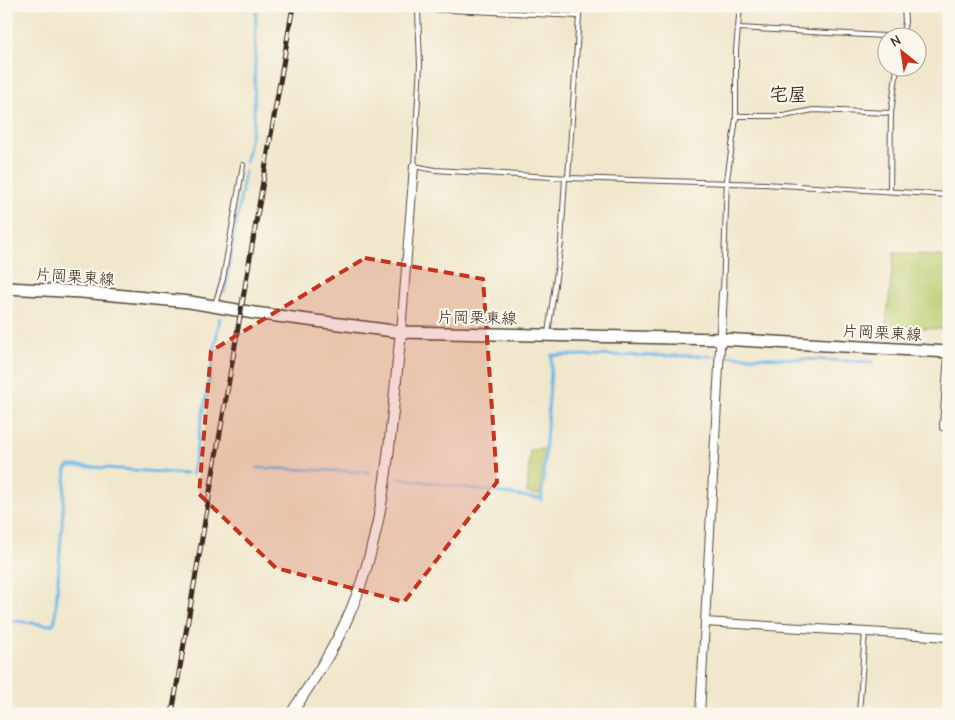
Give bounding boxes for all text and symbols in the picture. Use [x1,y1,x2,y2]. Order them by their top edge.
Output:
north arrow [878,28,928,78]
text: N [888,32,904,51]
district label: 宅屋 [769,84,807,106]
street label: 片岡栗東線 [34,265,115,289]
street label: 片岡栗東線 [437,308,517,328]
street label: 片岡栗東線 [842,322,922,344]

